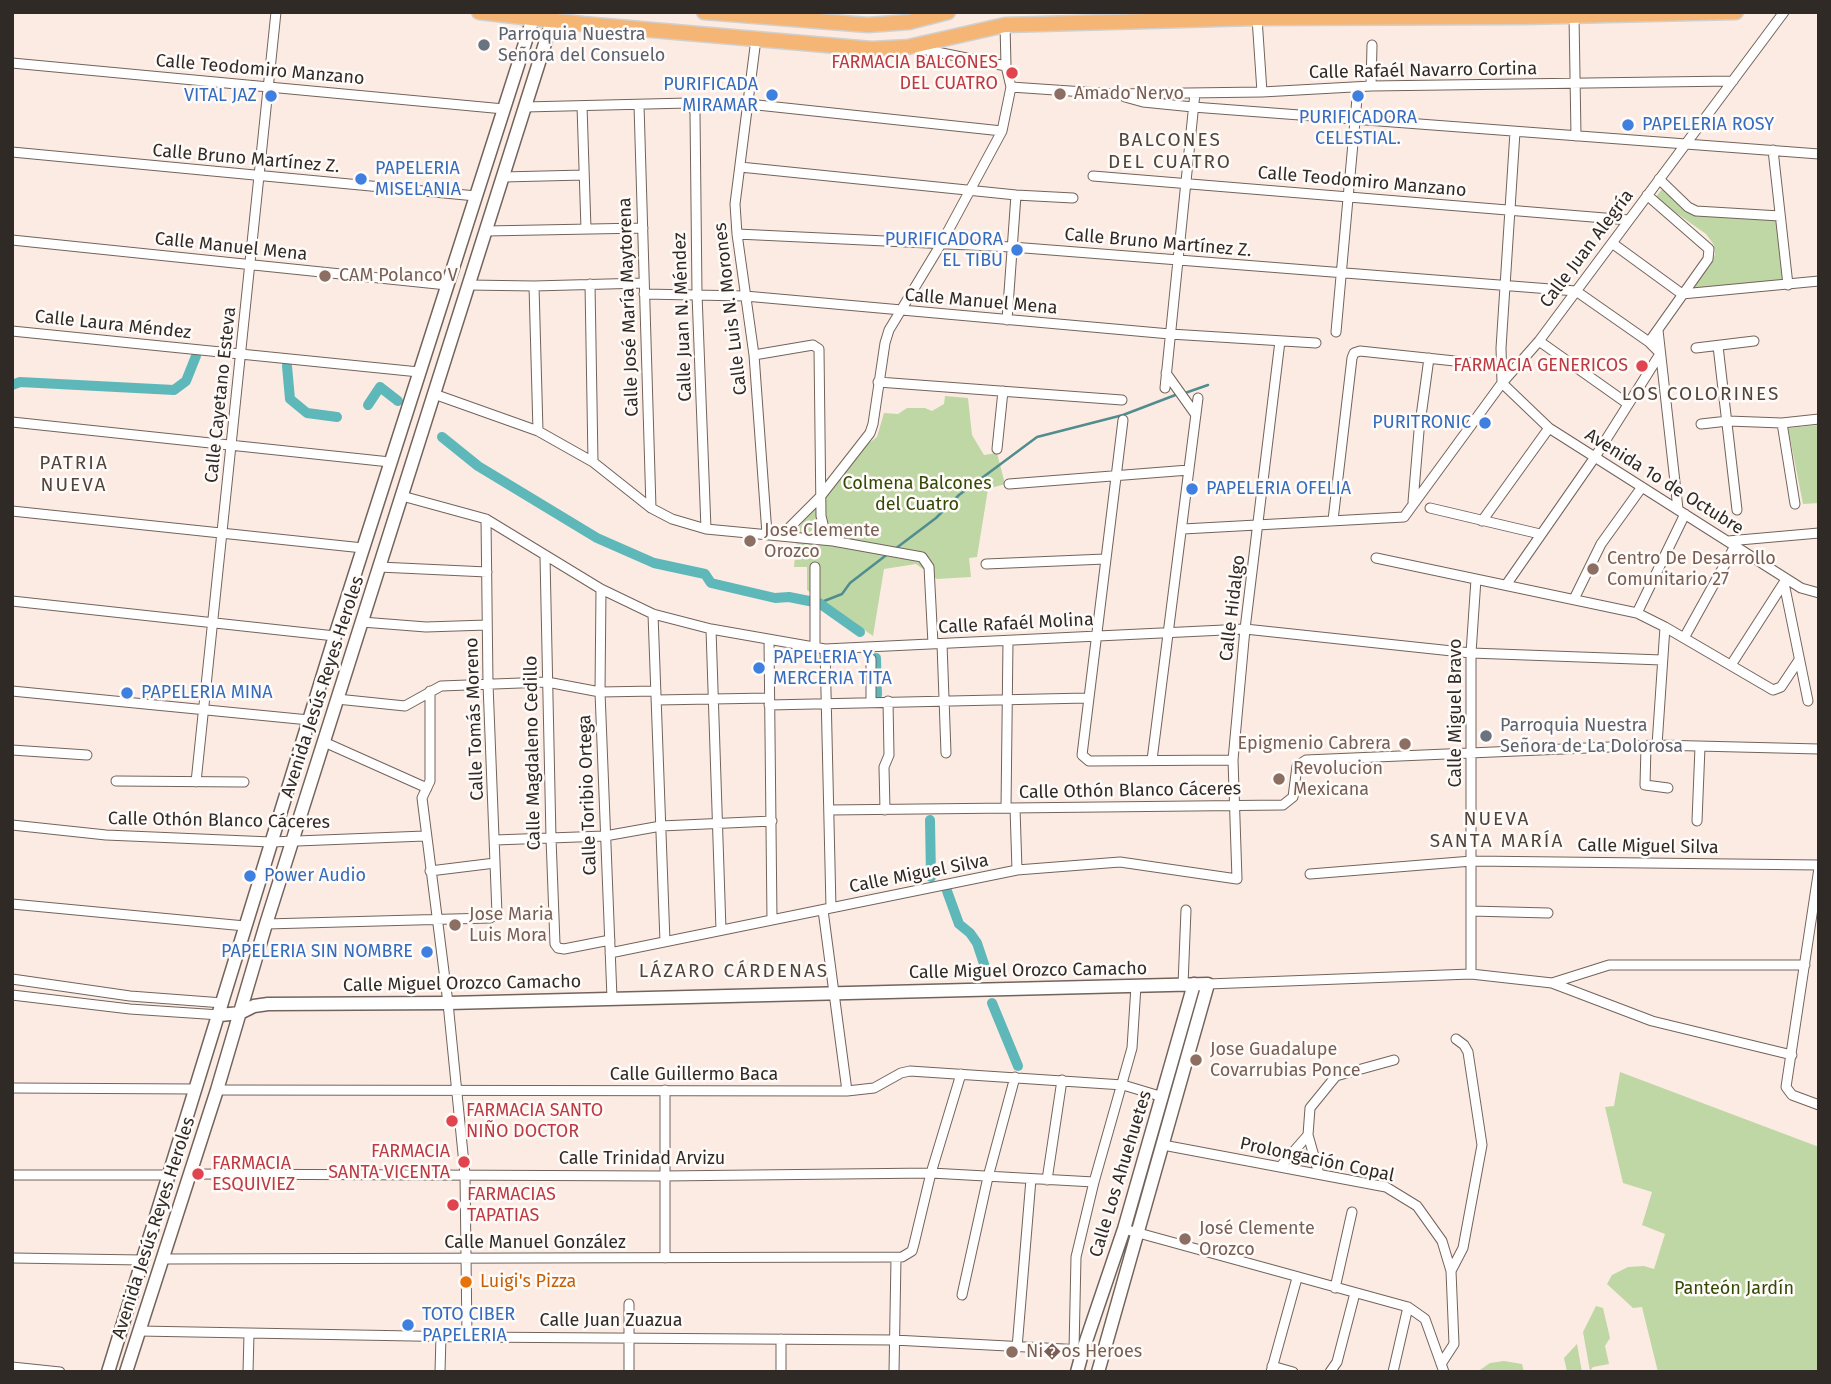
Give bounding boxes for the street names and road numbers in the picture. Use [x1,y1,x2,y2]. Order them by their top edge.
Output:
street label: Calle Teodomiro Manzano [155,50,365,90]
street label: Calle Rafaél Navarro Cortina [1309,58,1537,84]
street label: Calle Bruno Martínez Z. [152,140,340,178]
street label: Calle Teodomiro Manzano [1257,162,1467,202]
street label: Calle Juan Alegría [1536,186,1638,312]
street label: Calle José María Maytorena [614,197,644,417]
street label: Calle Luis N. Morones [710,222,752,396]
street label: Calle Bruno Martínez Z. [1064,224,1252,262]
street label: Calle Manuel Mena [154,228,308,266]
street label: Calle Juan N. Méndez [669,232,697,402]
street label: Calle Manuel Mena [904,285,1058,319]
street label: Calle Laura Méndez [34,306,192,344]
street label: Calle Cayetano Esteva [201,306,241,484]
street label: Avenida 1o de Octubre [1581,424,1747,540]
street label: Calle Hidalgo [1216,554,1250,662]
street label: Avenida Jesús Reyes Heroles [277,573,369,801]
street label: Calle Rafaél Molina [938,609,1094,639]
street label: Calle Tomás Moreno [461,637,489,801]
street label: Calle Miguel Bravo [1445,638,1467,788]
street label: Calle Magdaleno Cedillo [521,655,545,851]
street label: Calle Toribio Ortega [574,714,602,876]
street label: Calle Othón Blanco Cáceres [1019,778,1241,804]
street label: Calle Othón Blanco Cáceres [108,808,330,834]
street label: Calle Miguel Silva [1577,835,1719,859]
street label: Calle Miguel Silva [847,850,991,898]
street label: Calle Miguel Orozco Camacho [909,958,1147,984]
street label: Calle Miguel Orozco Camacho [343,971,581,997]
street label: Calle Guillermo Baca [610,1064,778,1086]
street label: Calle Los Ahuehuetes [1085,1088,1157,1260]
street label: Avenida Jesús Reyes Heroles [108,1114,200,1342]
street label: Prolongación Copal [1238,1133,1396,1187]
street label: Calle Trinidad Arvizu [559,1148,725,1170]
street label: Calle Manuel González [444,1232,626,1254]
street label: Calle Juan Zuazua [540,1310,682,1332]

